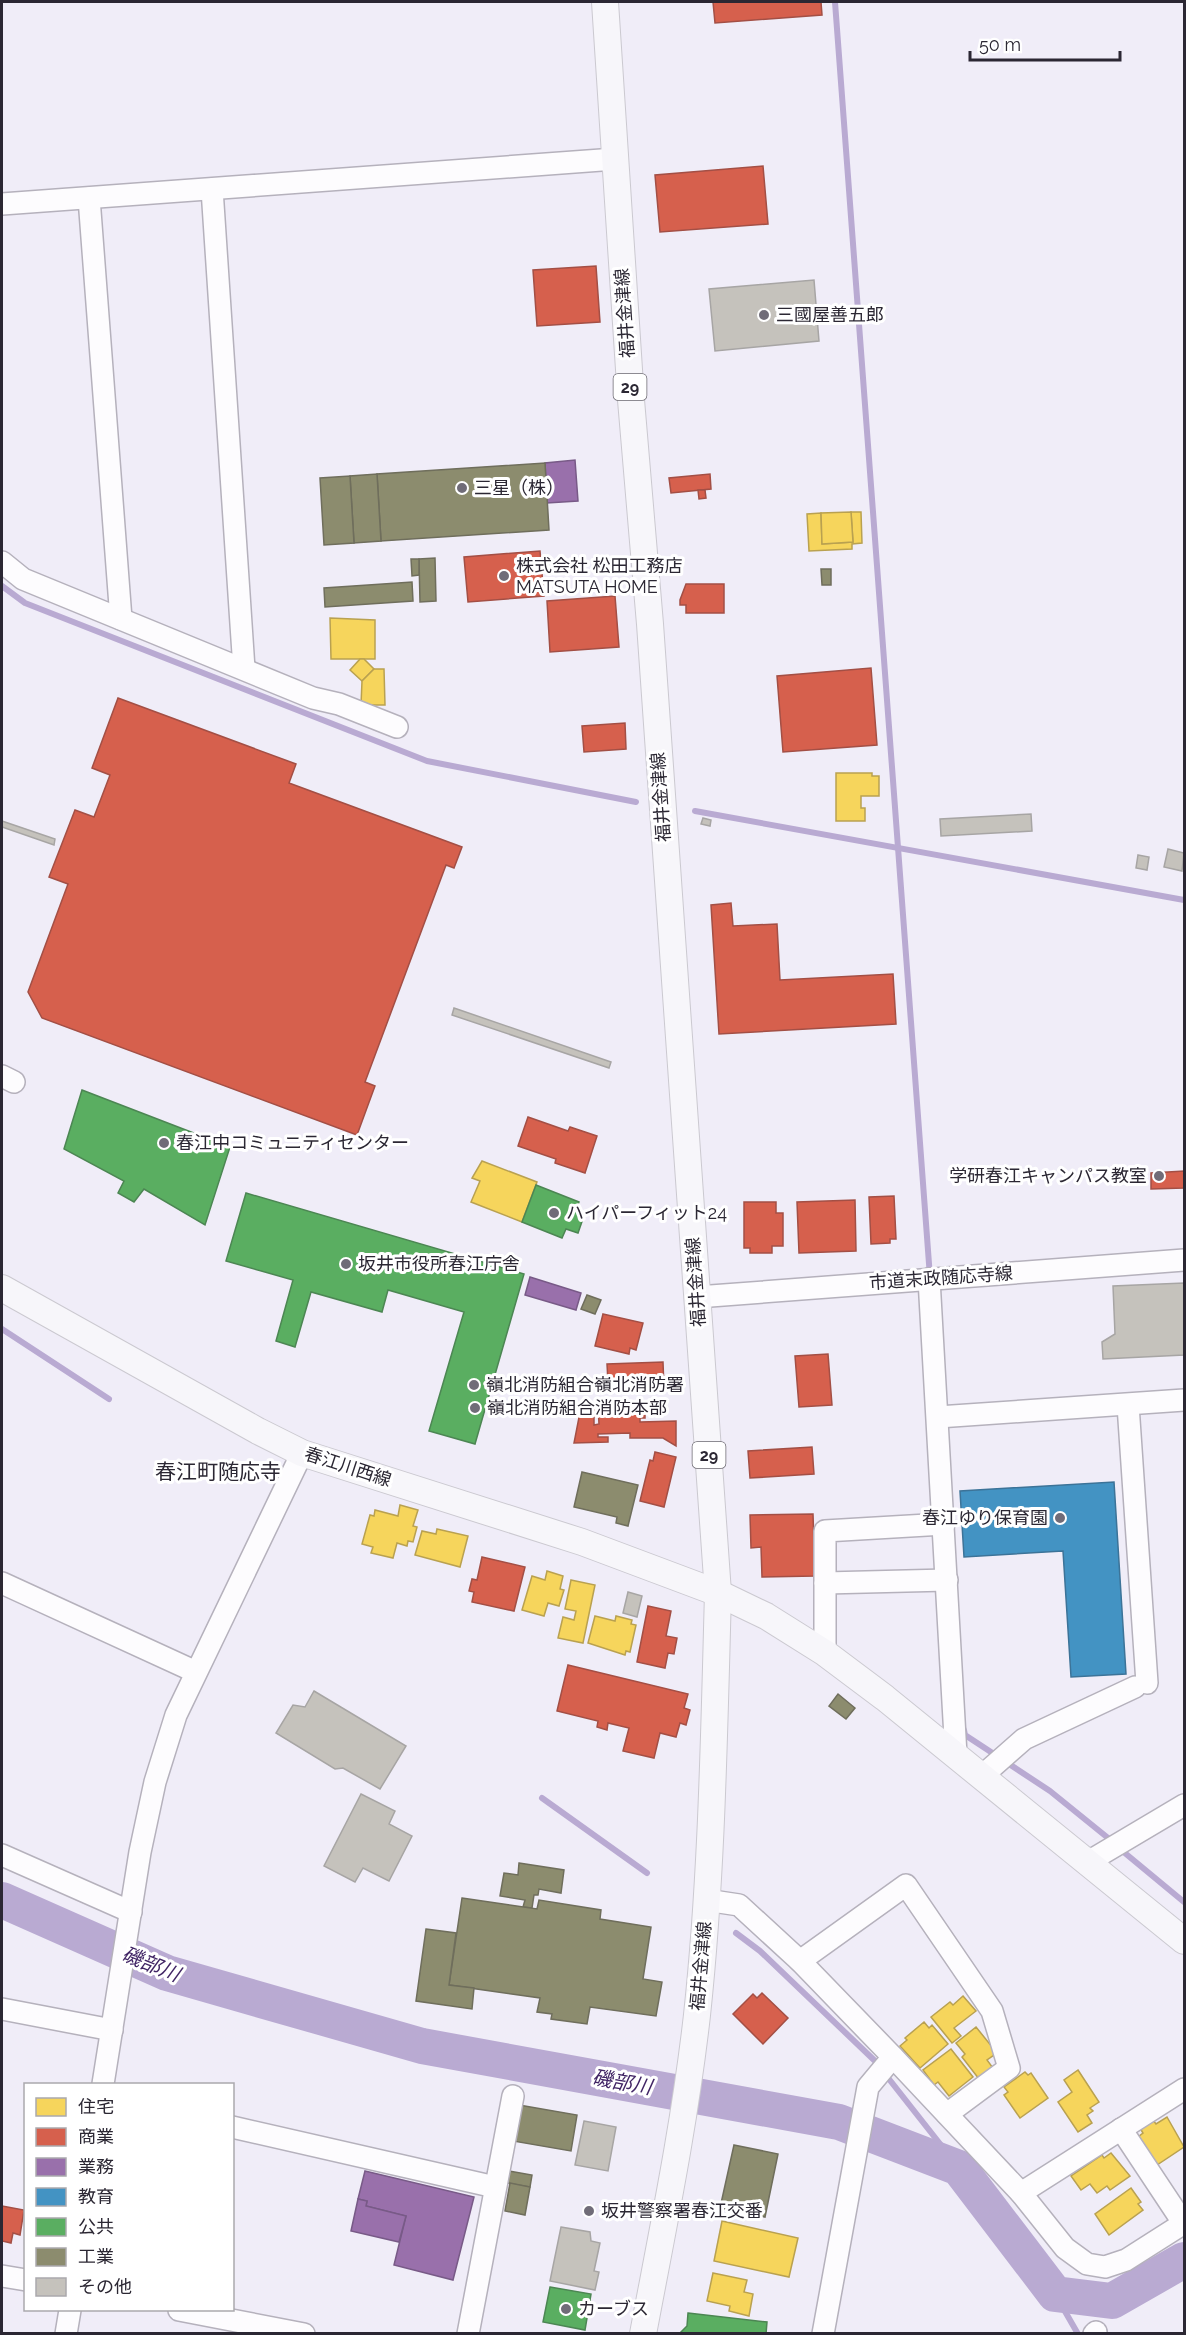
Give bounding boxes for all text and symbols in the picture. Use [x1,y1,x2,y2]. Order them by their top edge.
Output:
scale bar [970,24,1120,62]
text: 50 m [979,34,1021,55]
street label: 福井金津線 [611,267,638,359]
place label: 三國屋善五郎 [776,304,884,325]
marker: 三國屋善五郎 [757,308,771,322]
road number: 29 [614,374,646,400]
place label: 三星（株） [474,477,564,498]
marker: 三星（株） [455,481,469,495]
place label: 株式会社 松田工務店 MATSUTA HOME [516,555,683,597]
marker: 株式会社 松田工務店 MATSUTA HOME [497,569,511,583]
street label: 福井金津線 [647,751,674,843]
place label: 春江中コミュニティセンター [176,1132,409,1153]
marker: 春江中コミュニティセンター [157,1136,171,1150]
place label: 学研春江キャンパス教室 [949,1165,1147,1186]
marker: 学研春江キャンパス教室 [1152,1169,1166,1183]
place label: ハイパーフィット24 [566,1202,727,1223]
marker: ハイパーフィット24 [547,1206,561,1220]
street label: 福井金津線 [682,1236,709,1328]
place label: 坂井市役所春江庁舎 [358,1253,520,1274]
marker: 坂井市役所春江庁舎 [339,1257,353,1271]
street label: 市道末政随応寺線 [868,1262,1014,1293]
place label: 嶺北消防組合嶺北消防署 [486,1374,684,1395]
marker: 嶺北消防組合嶺北消防署 [467,1378,481,1392]
place label: 嶺北消防組合消防本部 [487,1397,667,1418]
marker: 嶺北消防組合消防本部 [468,1401,482,1415]
road number: 29 [692,1442,726,1468]
street label: 春江川西線 [302,1443,394,1490]
district label: 春江町随応寺 [155,1459,281,1484]
place label: 春江ゆり保育園 [922,1507,1048,1528]
marker: 春江ゆり保育園 [1053,1511,1067,1525]
street label: 福井金津線 [686,1920,715,2012]
water label: 磯部川 [119,1942,185,1987]
water label: 磯部川 [590,2065,656,2099]
legend [24,2083,234,2311]
text: 住宅 [78,2096,114,2117]
text: 商業 [78,2126,114,2147]
text: 業務 [78,2156,114,2177]
text: 教育 [78,2186,114,2207]
place label: 坂井警察署春江交番 [601,2200,763,2221]
marker: 坂井警察署春江交番 [582,2204,596,2218]
text: 公共 [78,2216,114,2237]
text: 工業 [78,2246,114,2267]
text: その他 [78,2276,132,2297]
place label: カーブス [578,2298,649,2319]
marker: カーブス [559,2302,573,2316]

